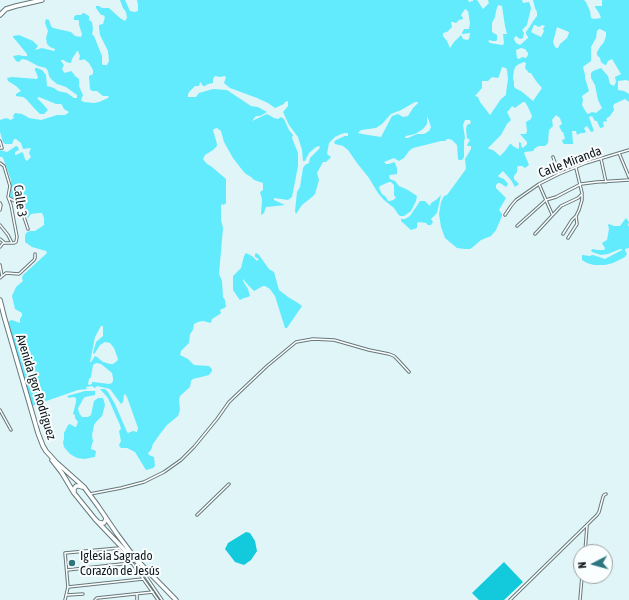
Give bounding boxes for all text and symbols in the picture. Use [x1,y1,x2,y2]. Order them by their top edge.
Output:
street label: Calle Miranda [536,143,604,181]
street label: Calle 3 [10,184,30,218]
street label: Avenida Igor Rodríguez [13,333,59,441]
north arrow [573,544,613,584]
place label: Iglesia Sagrado Corazón de Jesús [80,548,160,579]
marker: Iglesia Sagrado Corazón de Jesús [67,558,77,568]
text: N [576,561,588,569]

